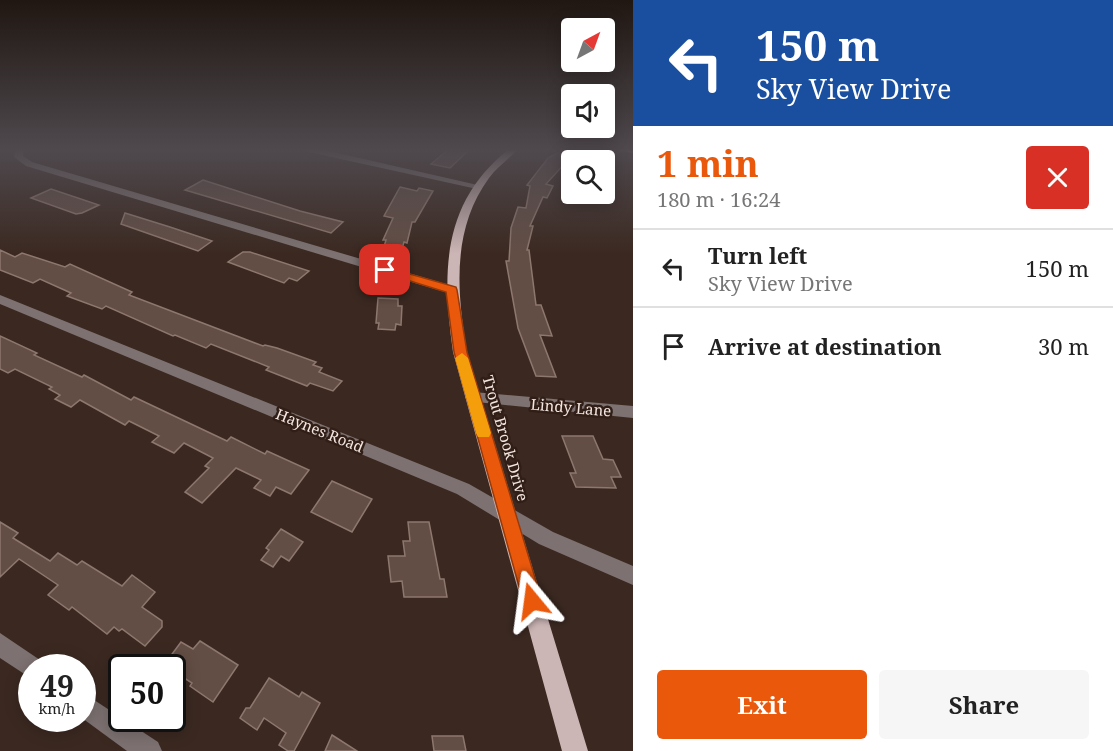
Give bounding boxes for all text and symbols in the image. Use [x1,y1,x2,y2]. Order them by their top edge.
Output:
text: 150 m [756,16,880,73]
north arrow [561,18,615,72]
map controls [561,18,615,204]
icon: left [657,24,735,102]
text: Sky View Drive [756,70,951,107]
button: sound [561,84,615,138]
text: 1 min [657,139,759,188]
button: close [1026,146,1089,209]
button: search [561,150,615,204]
text: 180 m · 16:24 [657,186,780,213]
text: Turn left [708,240,807,270]
pin [359,244,410,295]
icon: left [657,252,690,285]
icon: arrive [368,253,401,286]
text: 150 m [1026,253,1089,283]
text: Sky View Drive [708,270,853,297]
icon: arrive [657,330,690,363]
text: Arrive at destination [708,331,942,361]
text: 30 m [1038,331,1089,361]
street label: Trout Brook Drive [478,373,534,503]
street label: Lindy Lane [530,394,612,420]
street label: Haynes Road [273,403,367,457]
position arrow [500,569,564,633]
speed limit sign: 50 [108,654,186,732]
text: 49 [40,665,74,706]
button: Exit [657,670,867,739]
button: Share [879,670,1089,739]
text: km/h [39,698,75,718]

